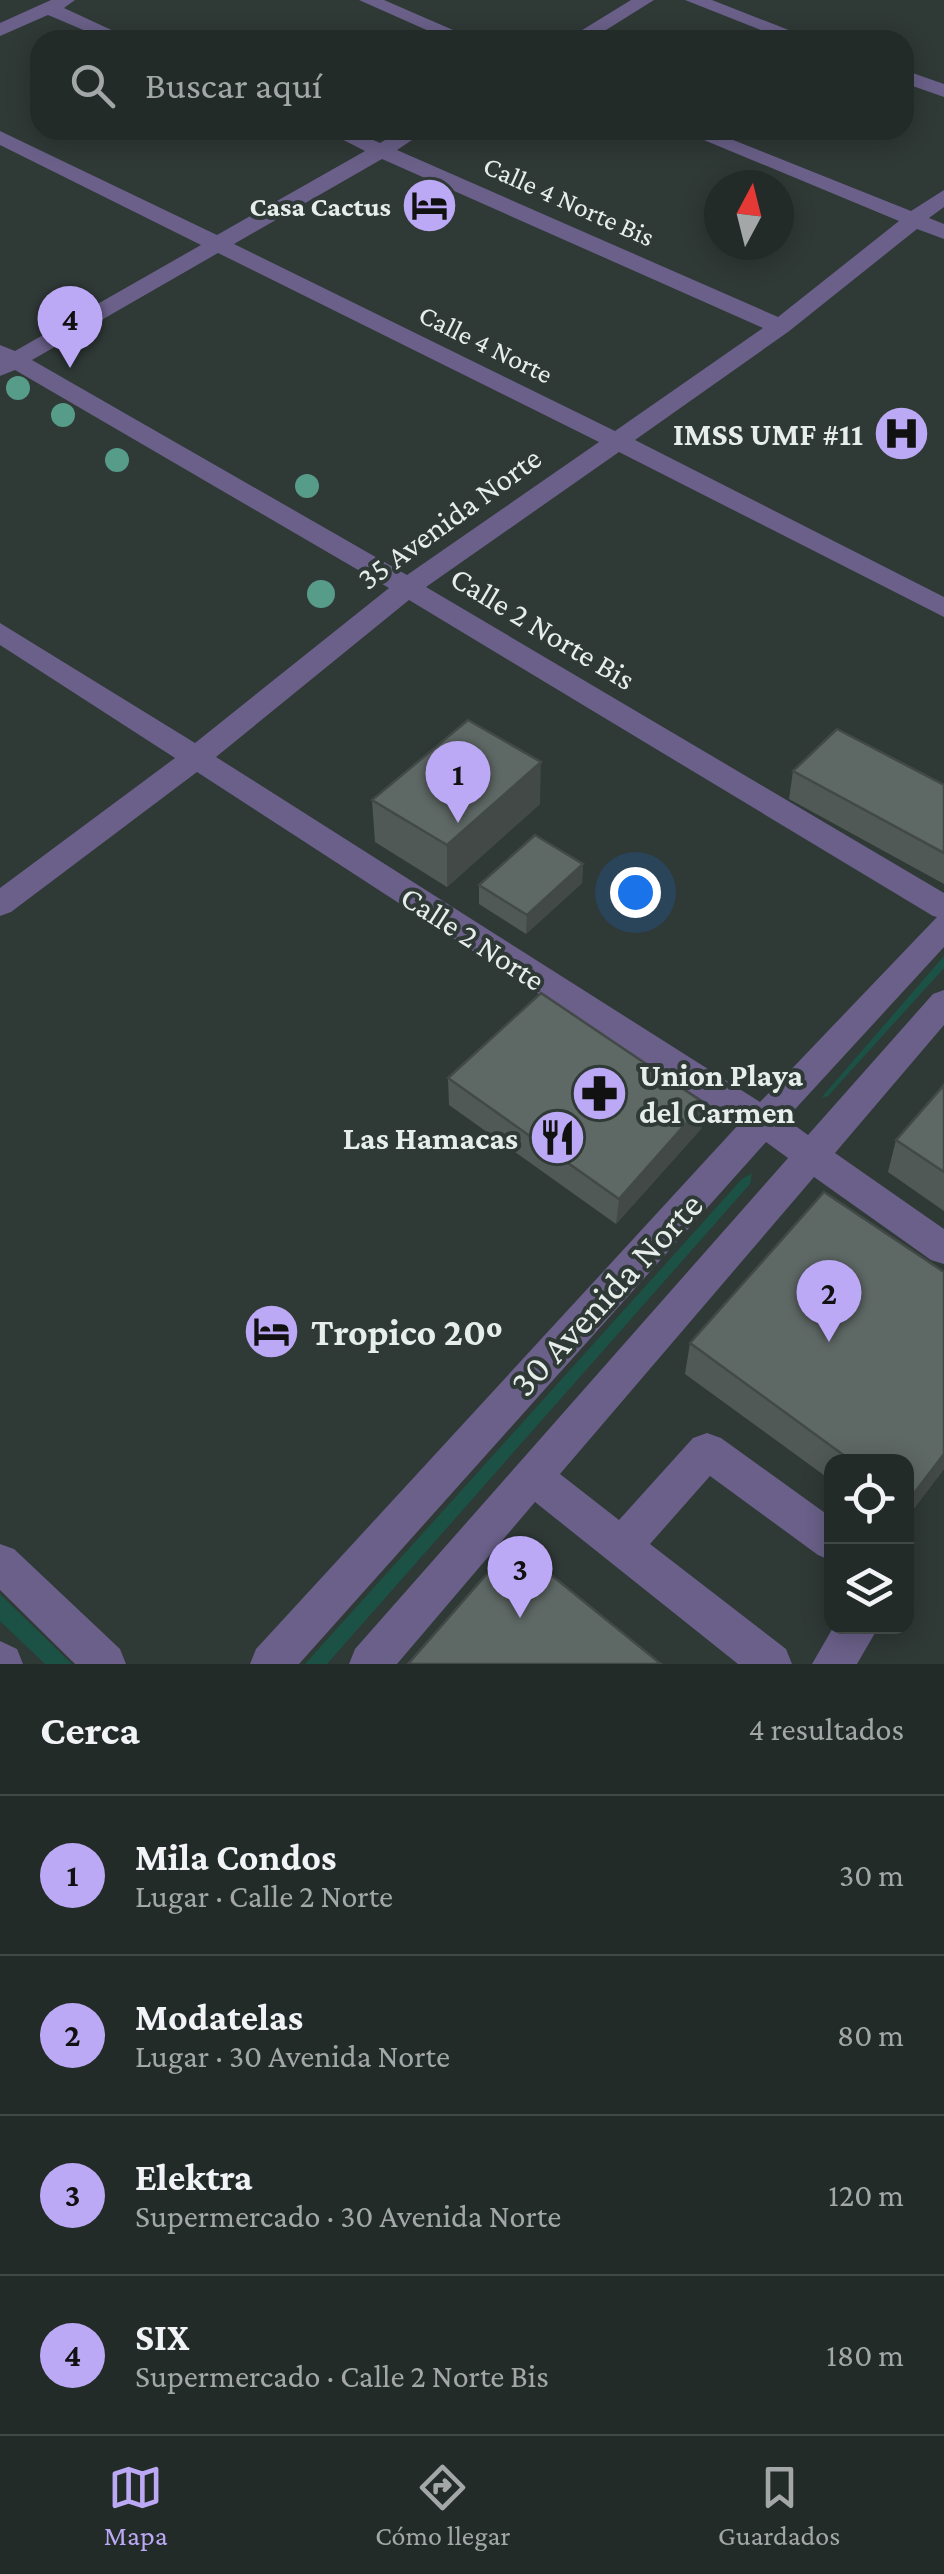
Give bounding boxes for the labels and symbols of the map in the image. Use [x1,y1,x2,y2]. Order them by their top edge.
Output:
street label: Calle 4 Norte Bis [479,150,659,252]
north arrow [704,170,794,260]
hotel icon: Casa Cactus [400,176,460,236]
place label: Casa Cactus [250,191,391,222]
pin: 4 [38,286,102,368]
street label: Calle 4 Norte [414,298,558,390]
hospital icon: IMSS UMF #11 [872,404,932,464]
place label: IMSS UMF #11 [673,416,863,452]
street label: 35 Avenida Norte [350,439,548,597]
street label: Calle 2 Norte Bis [444,559,642,697]
pin: 1 [426,740,490,823]
your location [610,867,661,918]
street label: Calle 2 Norte [394,878,552,998]
place label: Union Playa del Carmen [639,1057,803,1130]
pharmacy icon: Union Playa del Carmen [570,1063,630,1123]
restaurant icon: Las Hamacas [527,1108,587,1168]
place label: Las Hamacas [343,1120,518,1156]
street label: 30 Avenida Norte [501,1184,711,1404]
pin: 2 [796,1260,862,1342]
hotel icon: Tropico 20º [242,1302,302,1362]
place label: Tropico 20º [311,1311,503,1353]
pin: 3 [488,1536,552,1618]

